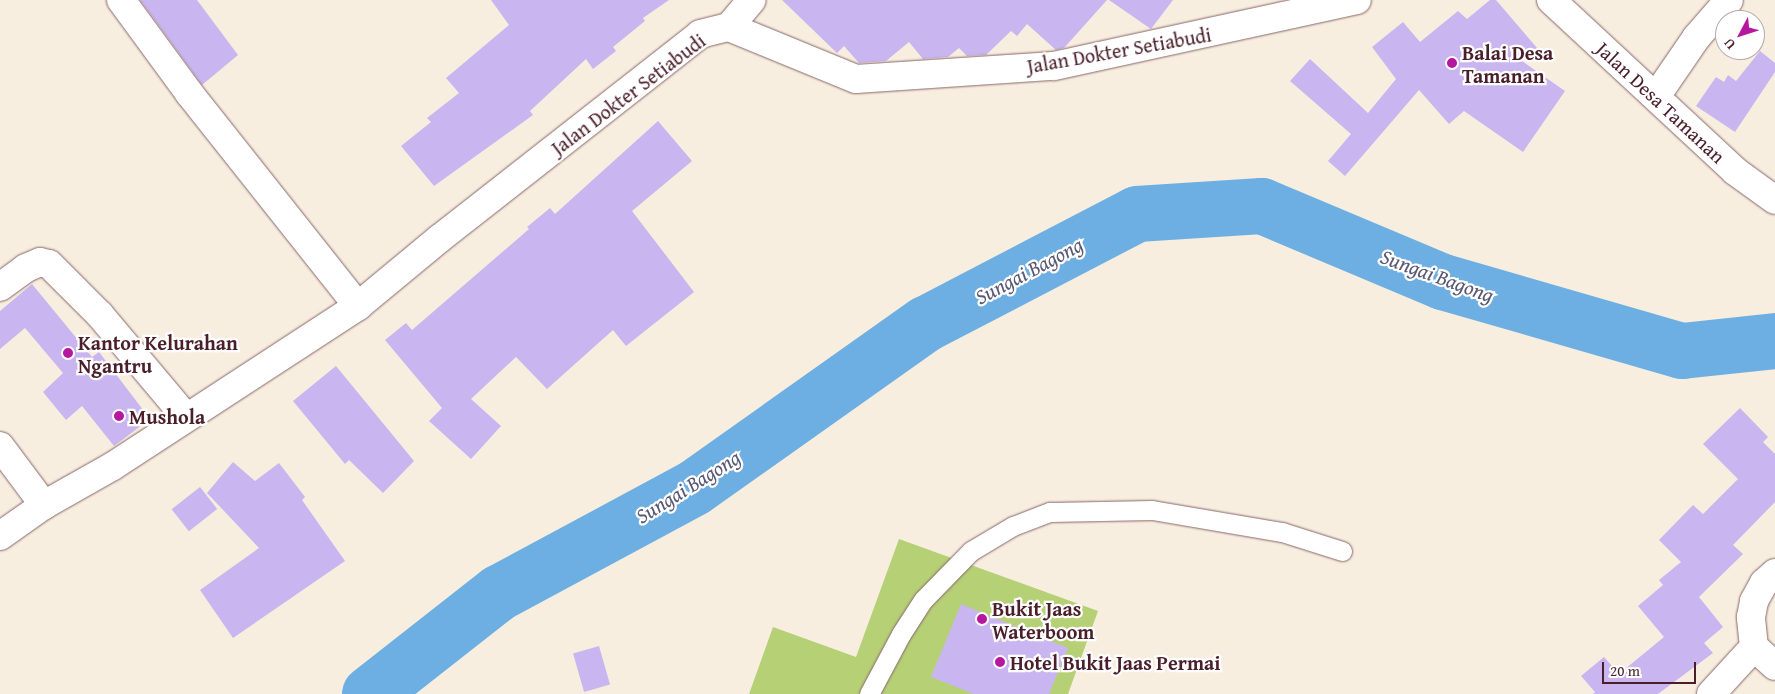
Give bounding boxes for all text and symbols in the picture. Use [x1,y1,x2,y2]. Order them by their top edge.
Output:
north arrow [1715,10,1765,60]
street label: Jalan Dokter Setiabudi [1025,22,1213,78]
street label: Jalan Dokter Setiabudi [546,28,710,160]
text: U [1719,34,1740,54]
street label: Jalan Desa Tamanan [1592,36,1730,168]
place label: Balai Desa Tamanan [1462,40,1553,87]
marker: Balai Desa Tamanan [1446,57,1458,69]
water label: Sungai Bagong [971,232,1087,310]
water label: Sungai Bagong [1377,244,1497,308]
place label: Kantor Kelurahan Ngantru [78,330,238,377]
marker: Kantor Kelurahan Ngantru [62,347,74,359]
place label: Mushola [129,404,205,428]
marker: Mushola [113,410,125,422]
water label: Sungai Bagong [631,445,745,529]
place label: Bukit Jaas Waterboom [992,596,1094,643]
marker: Bukit Jaas Waterboom [976,613,988,625]
place label: Hotel Bukit Jaas Permai [1010,650,1221,674]
scale bar [1605,652,1699,684]
marker: Hotel Bukit Jaas Permai [994,656,1006,668]
text: 20 m [1610,660,1640,681]

